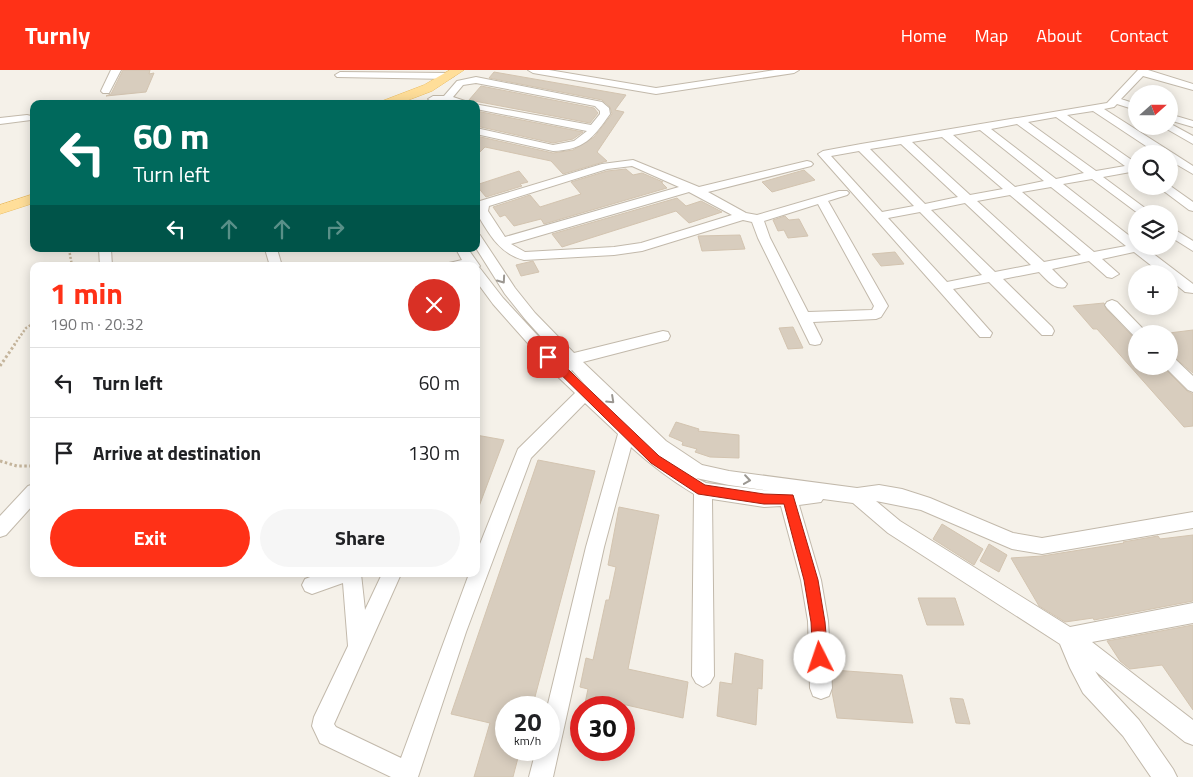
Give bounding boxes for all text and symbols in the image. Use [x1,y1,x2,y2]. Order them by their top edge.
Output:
text: Turnly [25,17,90,53]
text: Home [901,22,947,49]
text: Map [975,22,1008,49]
text: About [1036,22,1082,49]
text: Contact [1110,22,1168,49]
north arrow [1128,85,1178,135]
map controls [1128,85,1178,375]
text: 60 m [133,109,209,163]
icon: left [50,120,115,185]
button: search [1128,145,1178,195]
text: Turn left [133,157,210,191]
button: layers [1128,205,1178,255]
icon: left [162,215,190,243]
icon: ahead [215,215,243,243]
icon: ahead [268,215,296,243]
icon: right [321,215,349,243]
button: + [1128,265,1178,315]
text: 1 min [50,270,123,316]
one-way arrow [496,274,505,284]
button: close [408,279,460,331]
text: 190 m · 20:32 [50,312,144,336]
button: − [1128,325,1178,375]
pin [527,336,569,378]
icon: arrive [534,343,562,371]
text: Turn left [93,368,163,397]
text: 60 m [419,368,460,397]
icon: left [50,369,78,397]
one-way arrow [606,394,615,403]
text: Arrive at destination [93,438,261,467]
text: 130 m [408,438,460,467]
icon: arrive [50,439,78,467]
one-way arrow [742,475,751,485]
button: Exit [50,509,250,567]
button: Share [260,509,460,567]
position arrow [793,631,845,683]
speed limit sign: 30 [570,696,635,761]
text: 20 [513,703,542,741]
text: km/h [514,731,541,750]

